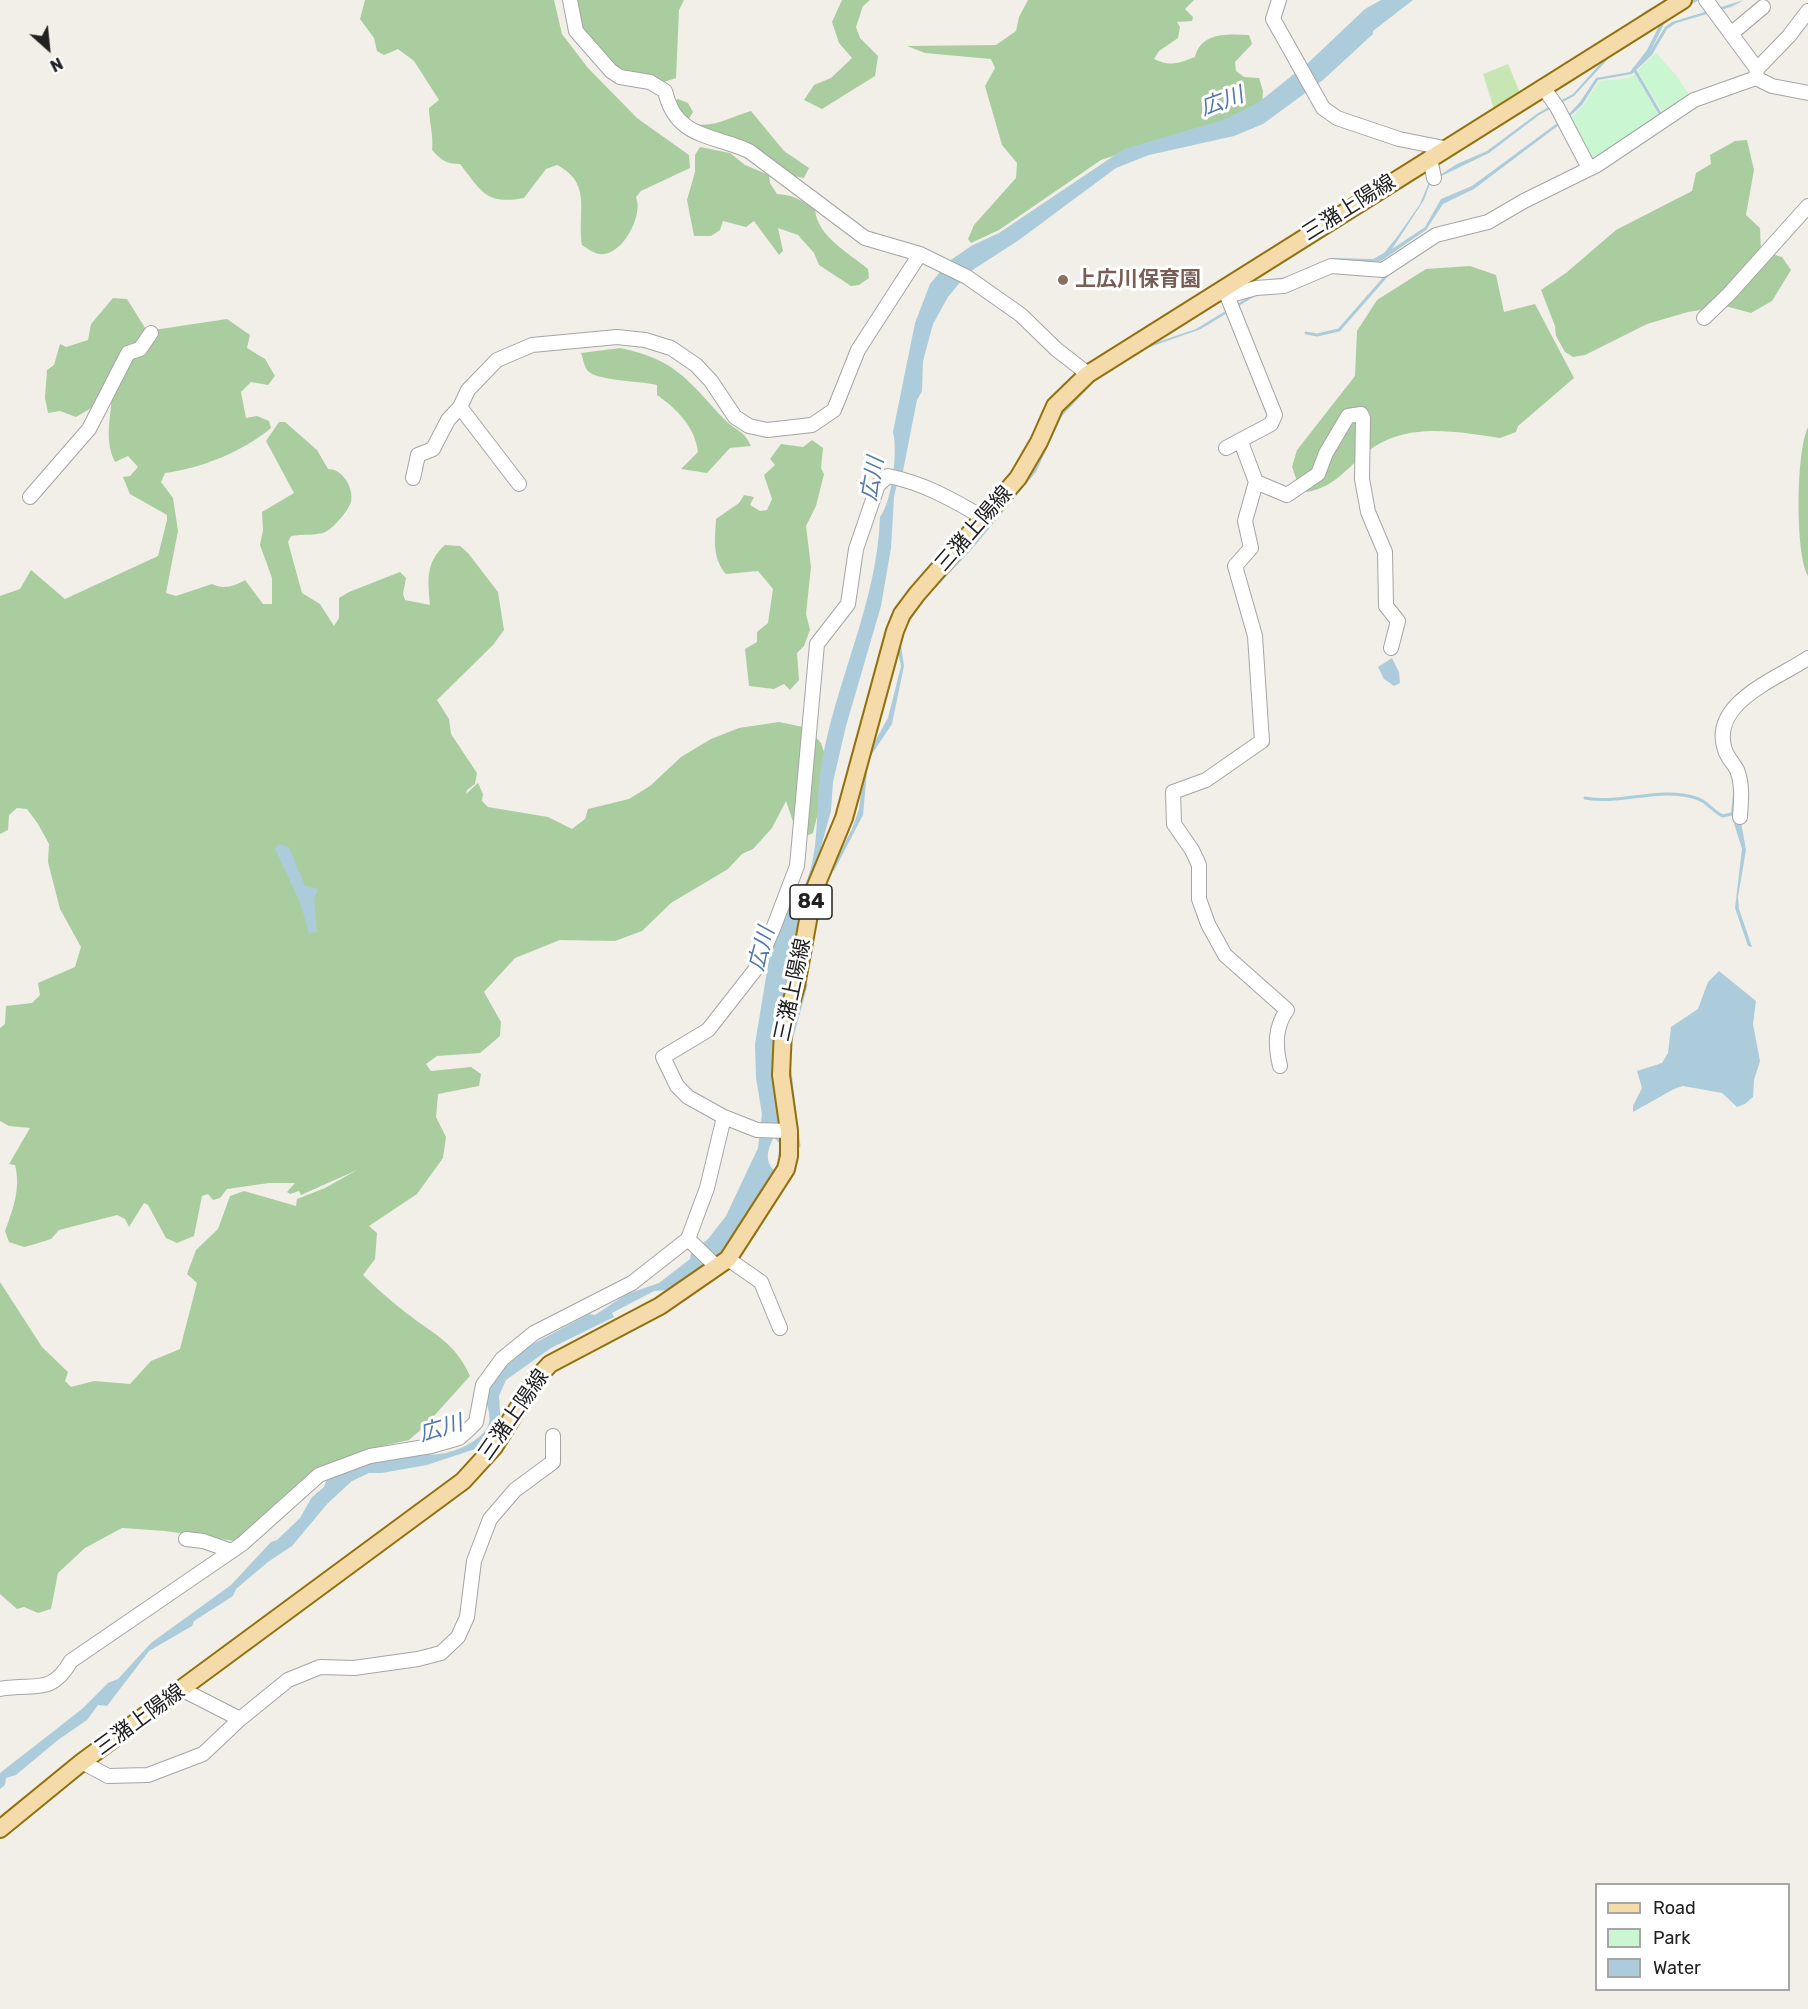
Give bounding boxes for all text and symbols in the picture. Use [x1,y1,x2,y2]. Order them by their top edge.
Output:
north arrow [18,18,78,78]
text: N [47,53,66,76]
water label: 広川 [1197,82,1247,122]
street label: 三潴上陽線 [1298,169,1400,247]
place label: 上広川保育園 [1075,267,1201,293]
marker: 上広川保育園 [1056,273,1070,287]
water label: 広川 [856,455,890,503]
street label: 三潴上陽線 [930,481,1018,577]
road number: 84 [790,885,832,919]
water label: 広川 [744,924,780,974]
street label: 三潴上陽線 [770,936,816,1044]
street label: 三潴上陽線 [474,1365,554,1465]
water label: 広川 [416,1410,466,1448]
street label: 三潴上陽線 [90,1679,190,1761]
legend [1595,1883,1790,1991]
text: Road [1653,1897,1696,1919]
text: Park [1653,1927,1690,1949]
text: Water [1653,1957,1701,1979]

